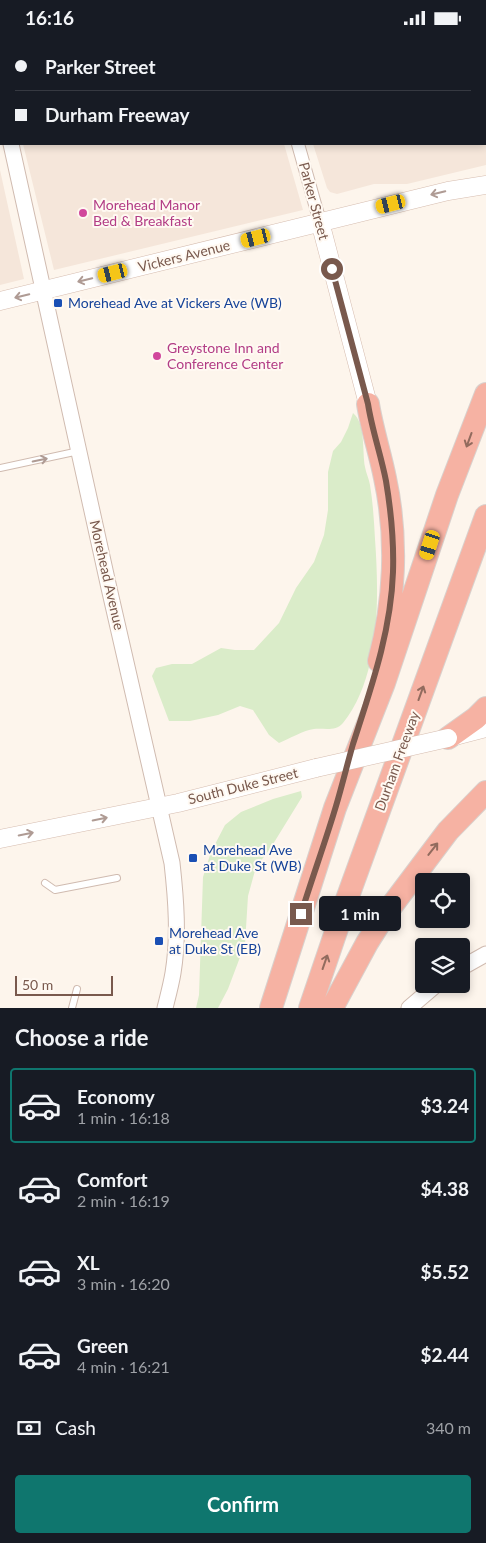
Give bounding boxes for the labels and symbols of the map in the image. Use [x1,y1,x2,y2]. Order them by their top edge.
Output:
street label: Parker Street [296,160,333,242]
one-way arrow [431,189,447,198]
car [374,193,407,215]
place label: Morehead Manor Bed & Breakfast [93,196,200,229]
marker: Morehead Manor Bed & Breakfast [77,207,89,219]
car [239,227,272,249]
street label: Vickers Avenue [136,236,232,275]
route start [321,258,343,280]
car [96,262,129,284]
one-way arrow [78,276,94,286]
one-way arrow [14,292,30,301]
place label: Morehead Ave at Vickers Ave (WB) [68,294,282,311]
marker: Morehead Ave at Vickers Ave (WB) [52,297,64,309]
place label: Greystone Inn and Conference Center [167,339,283,372]
marker: Greystone Inn and Conference Center [151,350,163,362]
one-way arrow [464,432,473,447]
one-way arrow [31,455,47,464]
street label: Morehead Avenue [87,518,128,632]
car [418,528,441,562]
one-way arrow [417,686,426,702]
street label: Durham Freeway [371,708,423,813]
street label: South Duke Street [186,764,300,807]
one-way arrow [92,814,108,823]
one-way arrow [18,829,34,839]
place label: Morehead Ave at Duke St (WB) [203,841,302,874]
one-way arrow [428,843,439,856]
marker: Morehead Ave at Duke St (WB) [187,852,199,864]
callout: 1 min [318,897,401,931]
route end [290,903,312,925]
place label: Morehead Ave at Duke St (EB) [169,924,261,957]
marker: Morehead Ave at Duke St (EB) [153,935,165,947]
one-way arrow [321,954,330,970]
scale bar [15,973,112,996]

